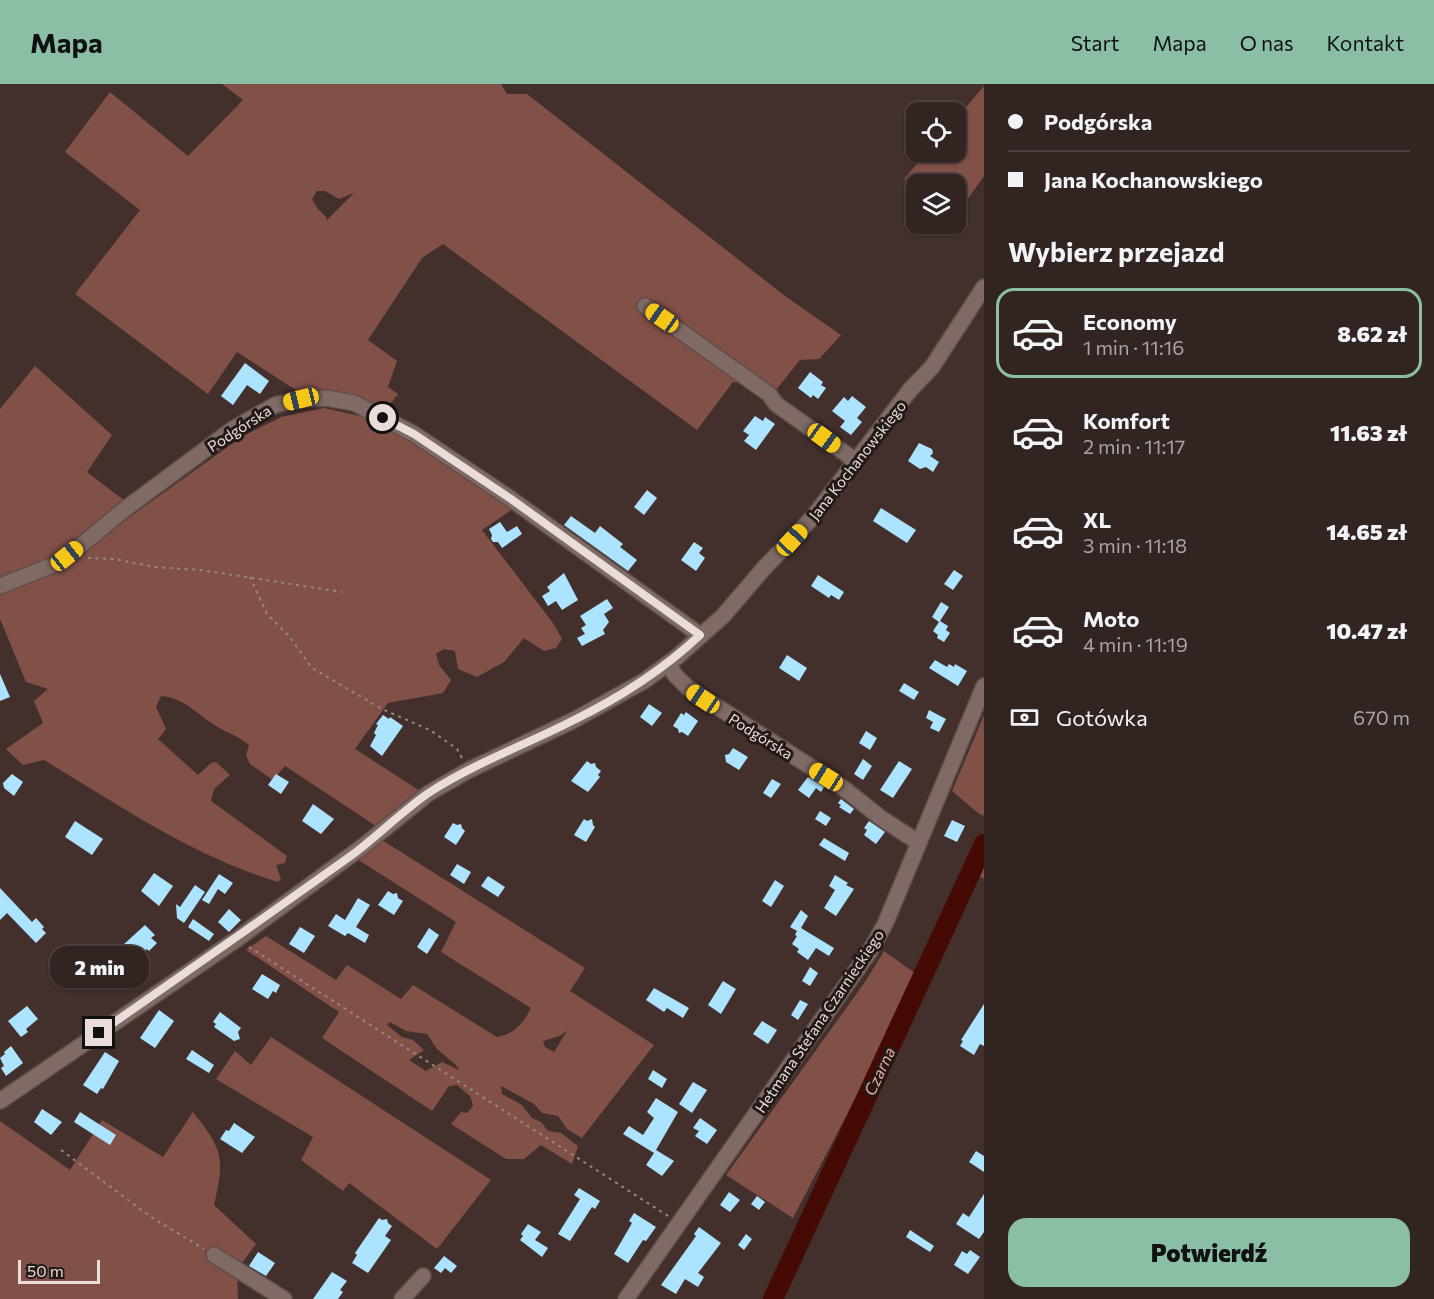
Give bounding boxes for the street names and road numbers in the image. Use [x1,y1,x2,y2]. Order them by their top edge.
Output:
street label: Jana Kochanowskiego [805,397,909,523]
street label: Podgórska [204,401,274,455]
street label: Podgórska [726,709,796,763]
street label: Hetmana Stefana Czarnieckiego [751,926,887,1116]

